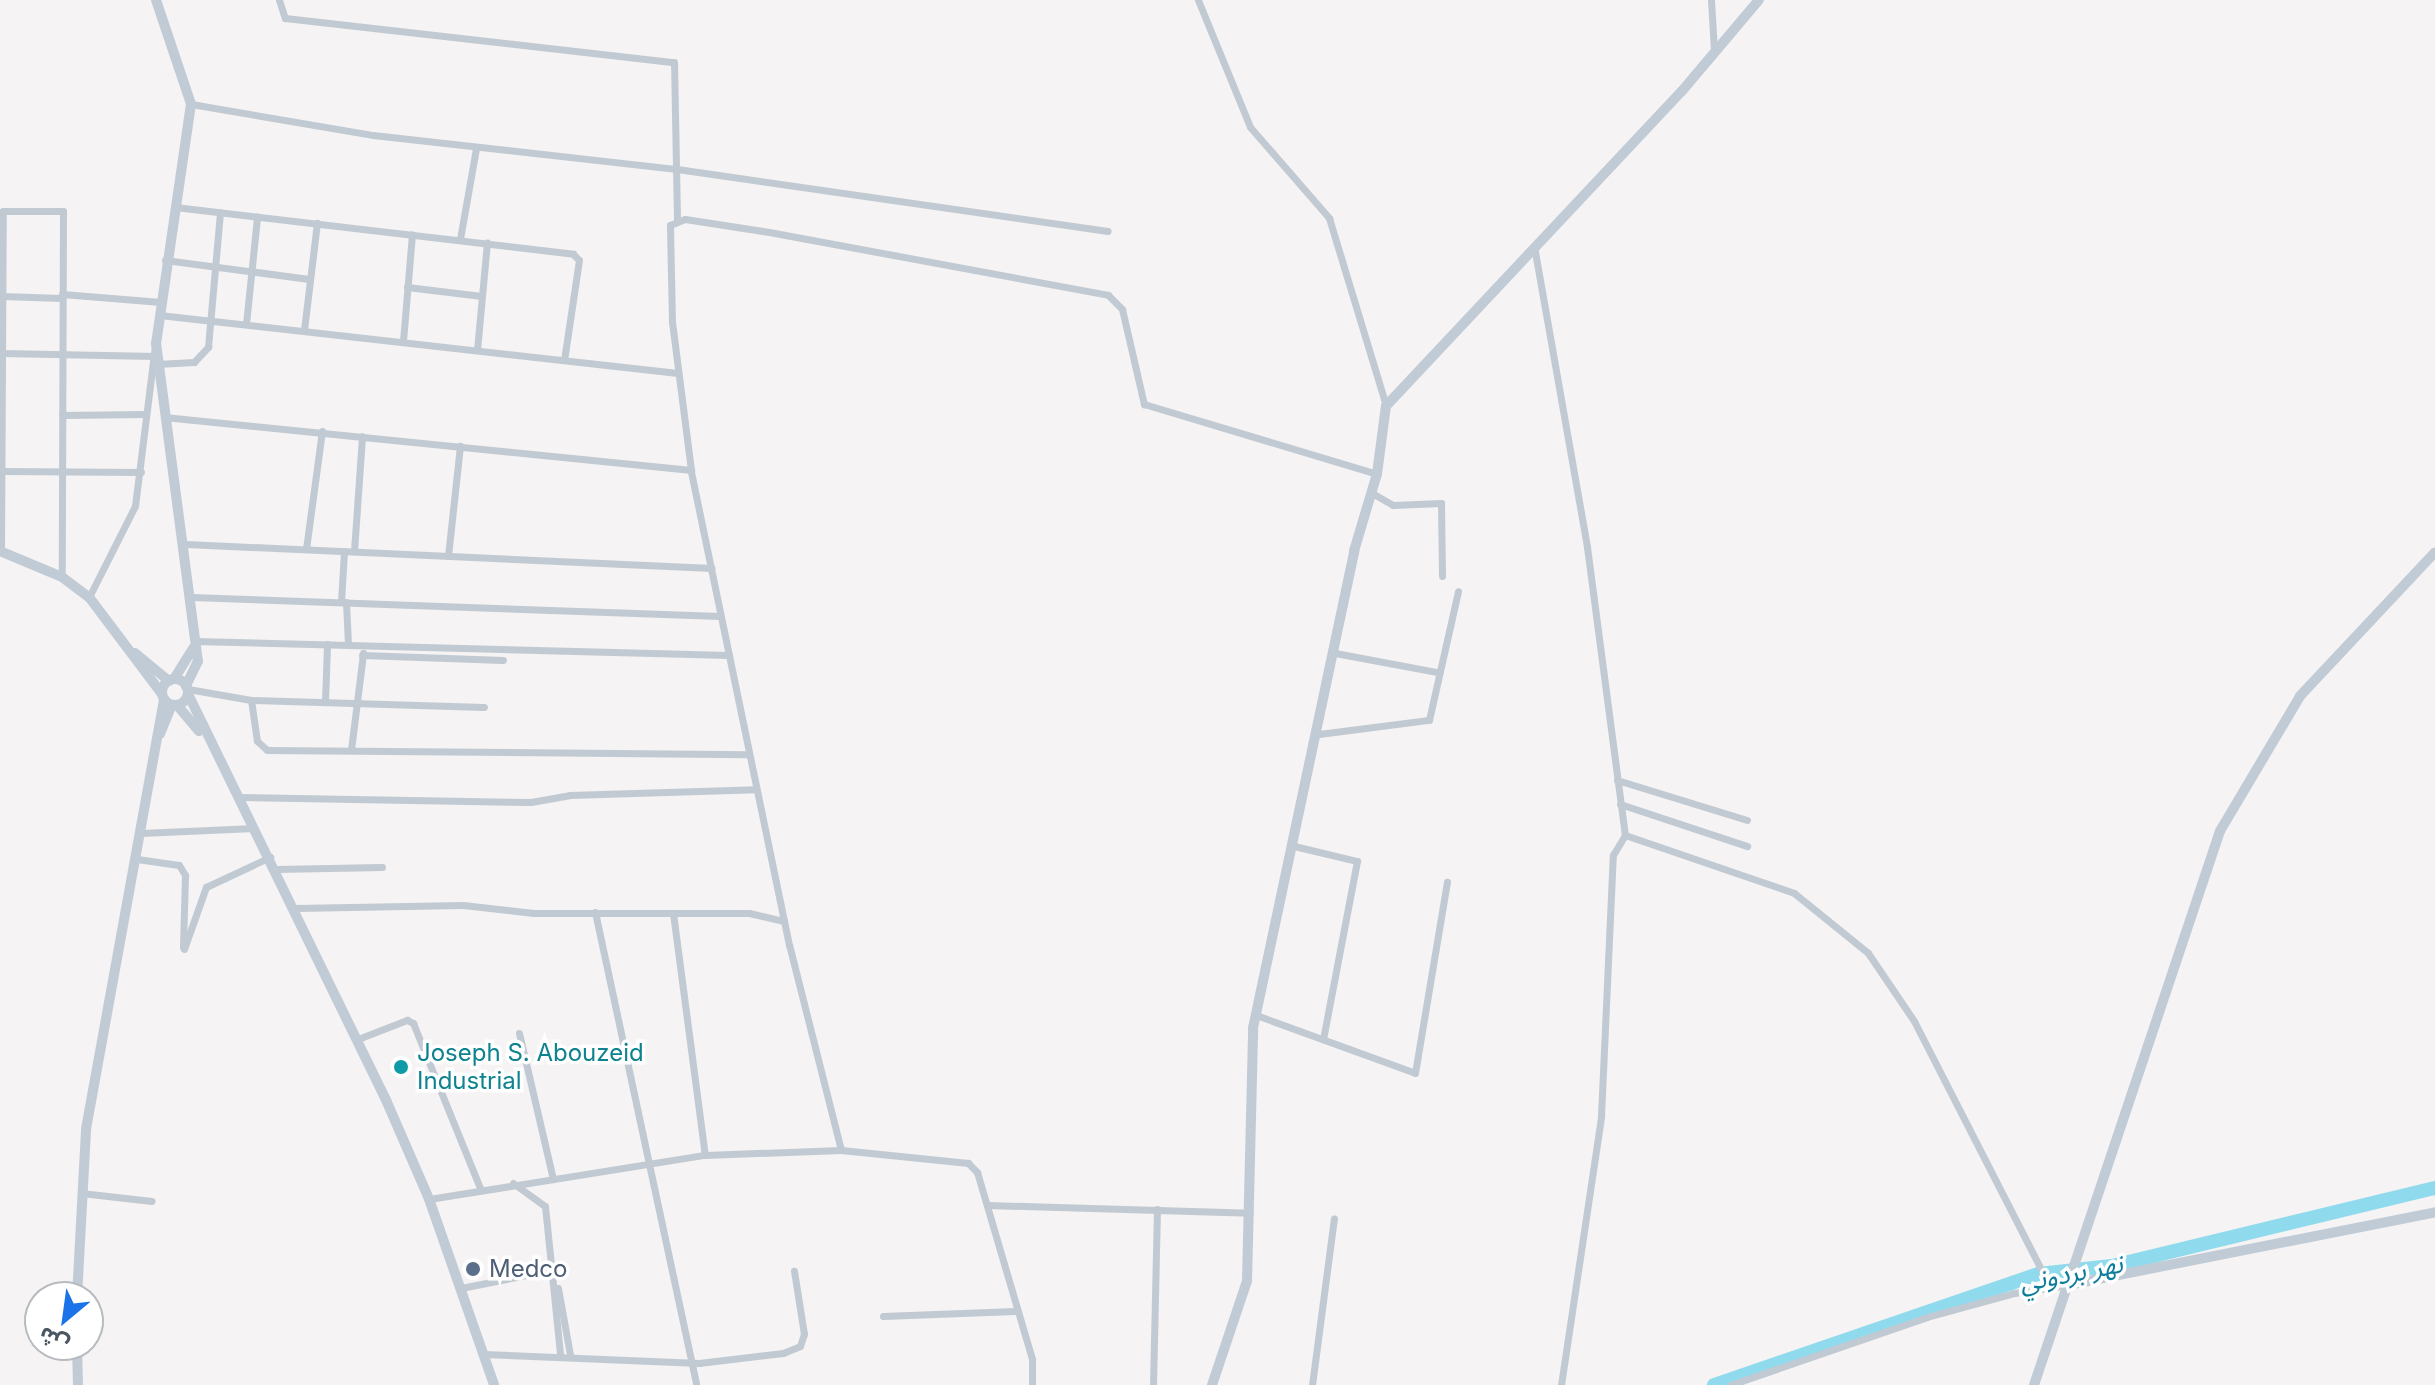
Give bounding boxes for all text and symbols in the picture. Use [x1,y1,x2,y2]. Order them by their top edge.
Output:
place label: Joseph S. Abouzeid Industrial [417,1039,644,1095]
marker: Joseph S. Abouzeid Industrial [392,1058,410,1076]
water label: نهر بردوني [2017,1248,2125,1298]
place label: Medco [489,1255,567,1283]
marker: Medco [464,1260,482,1278]
north arrow [24,1281,104,1361]
text: ش [34,1322,73,1359]

